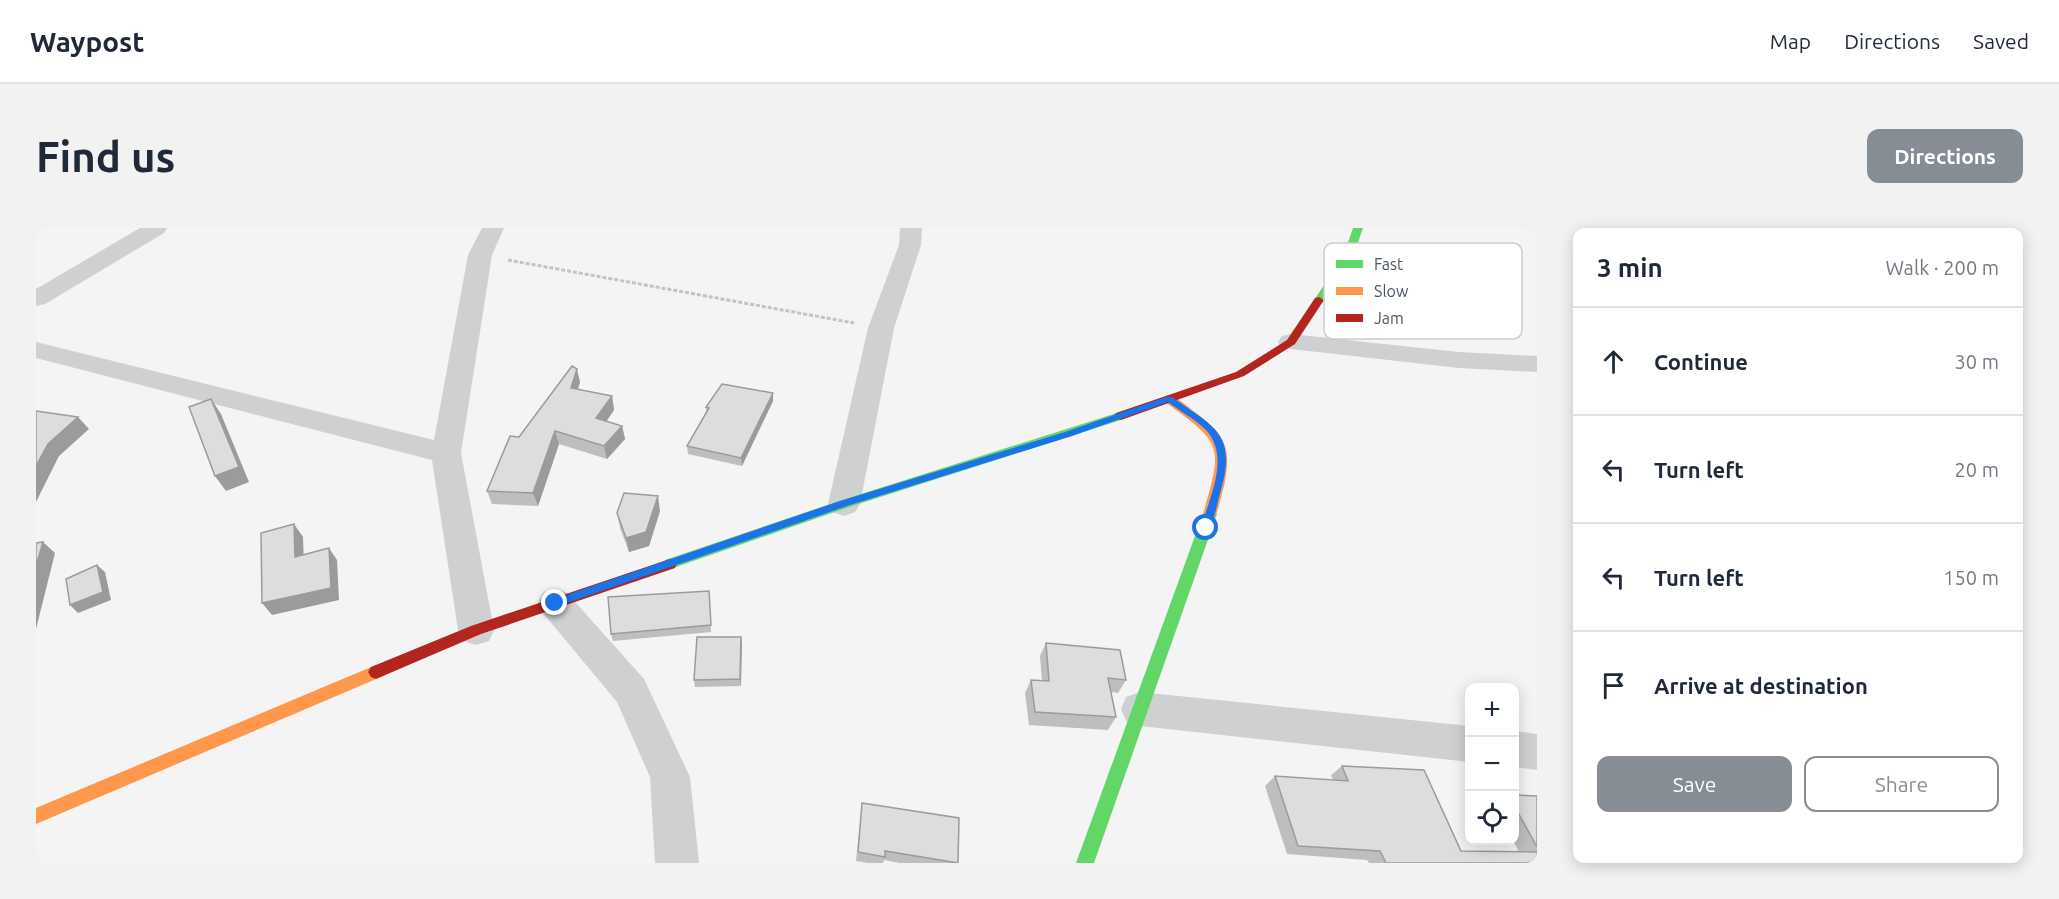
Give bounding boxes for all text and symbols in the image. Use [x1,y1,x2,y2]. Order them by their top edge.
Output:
text: Waypost [30,26,144,57]
text: Map [1770,29,1811,53]
text: Directions [1844,29,1940,53]
text: Saved [1973,29,2029,53]
button: Directions [1867,129,2023,183]
text: Find us [36,133,175,180]
legend [1324,243,1522,339]
text: 3 min [1597,253,1663,282]
text: Fast [1374,255,1404,273]
text: Walk · 200 m [1886,256,1999,279]
text: Slow [1374,282,1409,300]
text: Jam [1374,309,1404,327]
icon: ahead [1597,345,1630,378]
text: Continue [1654,349,1748,374]
text: 30 m [1955,350,1999,373]
icon: left [1597,453,1630,486]
text: Turn left [1654,457,1744,482]
text: 20 m [1955,458,1999,481]
route start [1192,514,1218,540]
icon: left [1597,561,1630,594]
text: Turn left [1654,565,1744,590]
text: 150 m [1943,566,1999,589]
route end [541,589,567,615]
icon: arrive [1597,669,1630,702]
text: Arrive at destination [1654,673,1868,698]
map controls [1465,683,1519,845]
button: + [1465,683,1519,737]
button: − [1465,737,1519,791]
button: Save [1597,756,1792,812]
button: Share [1804,756,1999,812]
button: locate [1465,791,1519,845]

